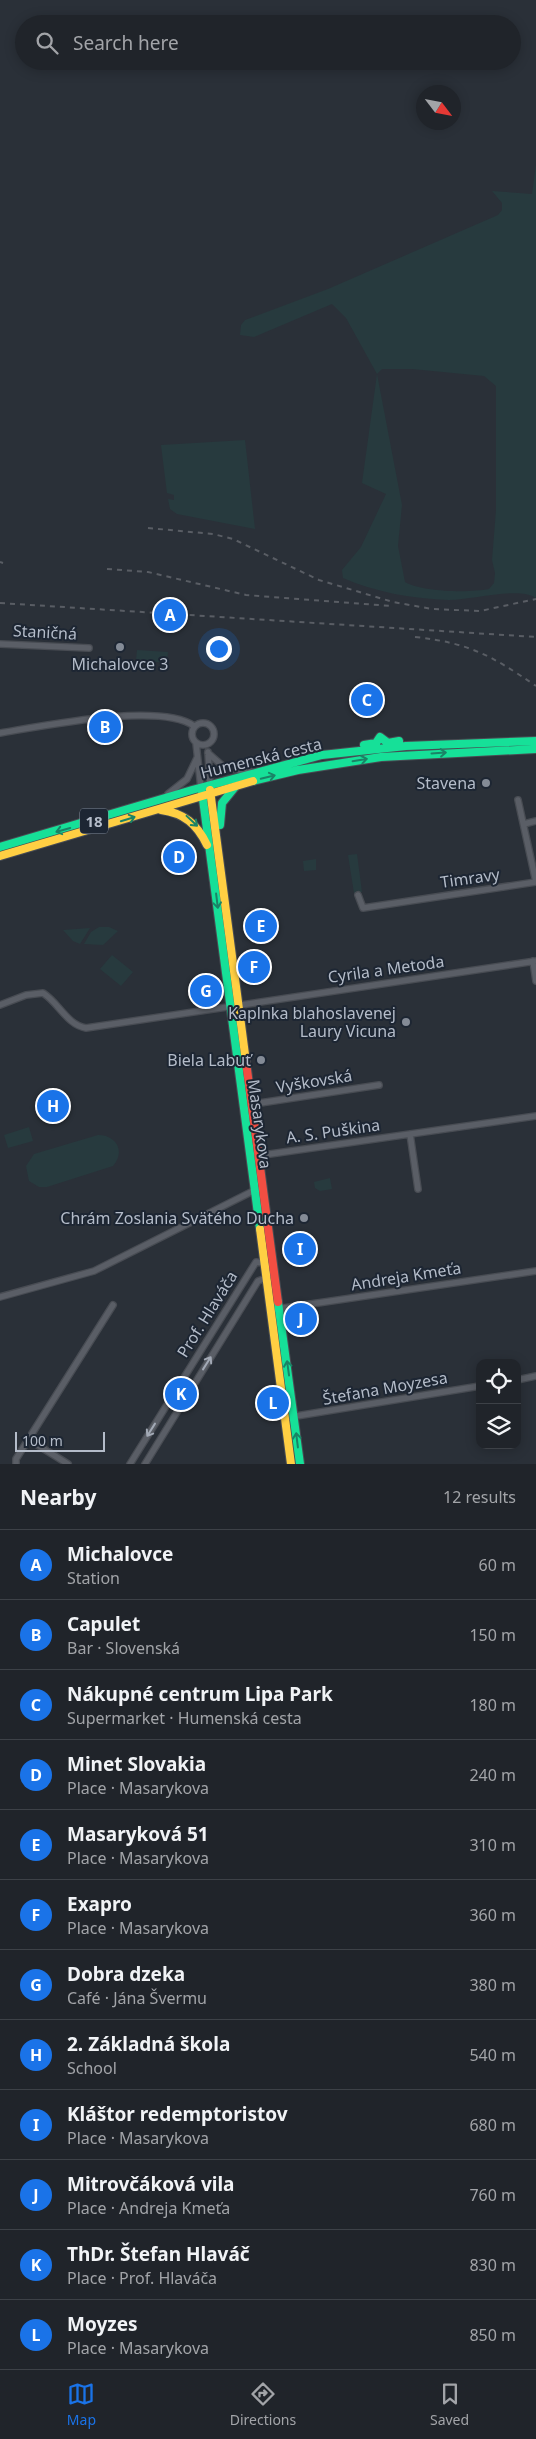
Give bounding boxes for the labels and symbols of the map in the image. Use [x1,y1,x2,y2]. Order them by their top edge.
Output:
north arrow [416,85,461,130]
pin: A [154,596,186,634]
street label: Staničná [12,619,78,645]
your location [206,636,232,662]
marker: Michalovce 3 [114,641,126,653]
place label: Michalovce 3 [72,653,168,675]
pin: C [351,681,383,719]
pin: B [89,708,121,746]
street label: Humenská cesta [198,732,324,784]
one-way arrow [431,748,447,758]
one-way arrow [352,755,368,765]
one-way arrow [260,772,276,781]
place label: Stavena [416,772,476,794]
marker: Stavena [480,777,492,789]
road number: 18 [80,808,108,834]
one-way arrow [120,814,136,823]
one-way arrow [186,815,198,827]
one-way arrow [56,825,72,835]
pin: D [163,838,195,876]
street label: Timravy [439,863,502,893]
one-way arrow [212,893,222,909]
pin: E [245,907,277,945]
pin: F [238,948,270,986]
street label: Cyrila a Metoda [326,950,446,988]
pin: G [190,972,222,1010]
place label: Kaplnka blahoslavenej Laury Vicuna [228,1002,396,1042]
marker: Kaplnka blahoslavenej Laury Vicuna [400,1016,412,1028]
place label: Biela Labuť [167,1049,253,1071]
marker: Biela Labuť [255,1054,267,1066]
street label: Vyškovská [274,1064,354,1098]
street label: Masarykova [243,1078,277,1170]
pin: H [37,1087,69,1125]
street label: A. S. Puškina [285,1114,381,1148]
place label: Chrám Zoslania Svätého Ducha [60,1207,294,1229]
marker: Chrám Zoslania Svätého Ducha [298,1212,310,1224]
pin: I [284,1230,316,1268]
street label: Andreja Kmeťa [349,1256,463,1296]
street label: Prof. Hlaváča [172,1267,242,1361]
pin: J [285,1300,317,1338]
one-way arrow [202,1356,212,1370]
one-way arrow [283,1361,293,1377]
street label: Štefana Moyzesa [321,1366,449,1410]
pin: K [165,1375,197,1413]
pin: L [257,1384,289,1422]
one-way arrow [146,1423,156,1437]
scale bar [15,1429,105,1452]
one-way arrow [292,1433,302,1449]

